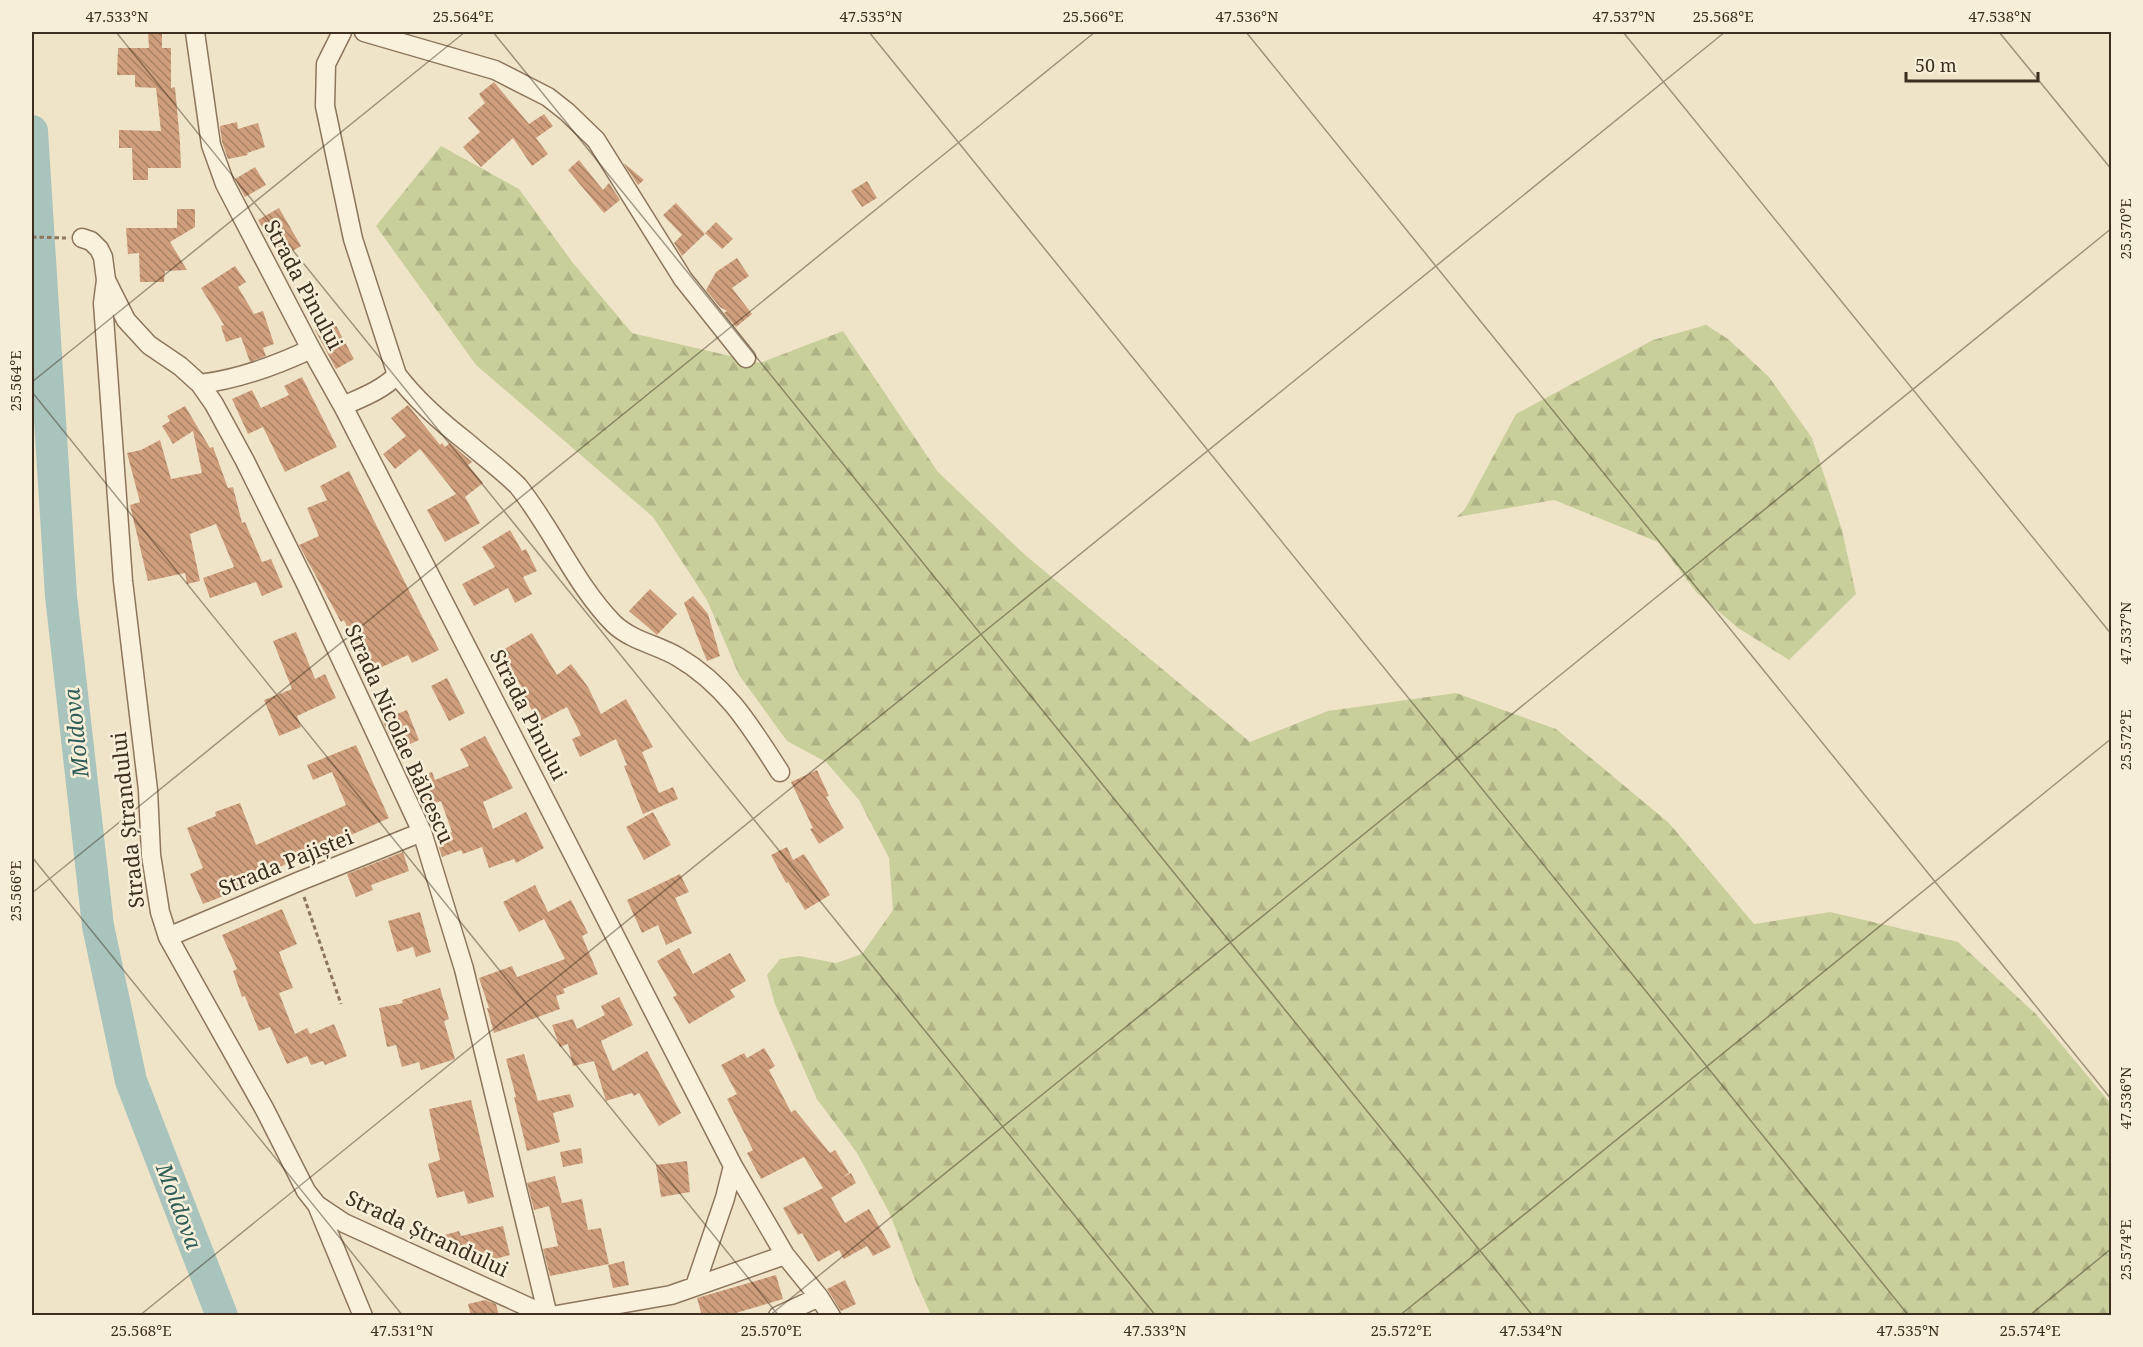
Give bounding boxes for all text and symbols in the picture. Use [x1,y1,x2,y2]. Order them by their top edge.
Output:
text: 47.533°N [85,6,149,26]
text: 25.564°E [432,6,494,26]
text: 47.535°N [839,6,903,26]
text: 25.566°E [1062,6,1124,26]
text: 47.536°N [1215,6,1279,26]
text: 47.537°N [1592,6,1656,26]
text: 25.568°E [1692,6,1754,26]
text: 47.538°N [1968,6,2032,26]
scale bar [1906,45,2038,83]
text: 50 m [1915,53,1957,77]
text: 25.570°E [2115,198,2135,260]
street label: Strada Pinului [258,215,350,355]
text: 25.564°E [5,350,25,412]
text: 47.537°N [2115,601,2135,665]
street label: Strada Nicolae Bălcescu [339,620,461,848]
street label: Strada Pinului [484,644,574,785]
water label: Moldova [55,687,95,780]
text: 25.572°E [2115,709,2135,771]
street label: Strada Ștrandului [104,730,150,909]
street label: Strada Pajiștei [214,822,357,902]
text: 25.566°E [5,860,25,922]
text: 47.536°N [2115,1066,2135,1130]
water label: Moldova [149,1157,210,1253]
street label: Strada Ștrandului [341,1183,514,1283]
text: 25.574°E [2115,1219,2135,1281]
text: 25.568°E [110,1320,172,1340]
text: 47.531°N [370,1320,434,1340]
text: 25.570°E [740,1320,802,1340]
text: 47.533°N [1123,1320,1187,1340]
text: 25.572°E [1370,1320,1432,1340]
text: 47.534°N [1499,1320,1563,1340]
text: 47.535°N [1876,1320,1940,1340]
text: 25.574°E [1999,1320,2061,1340]

